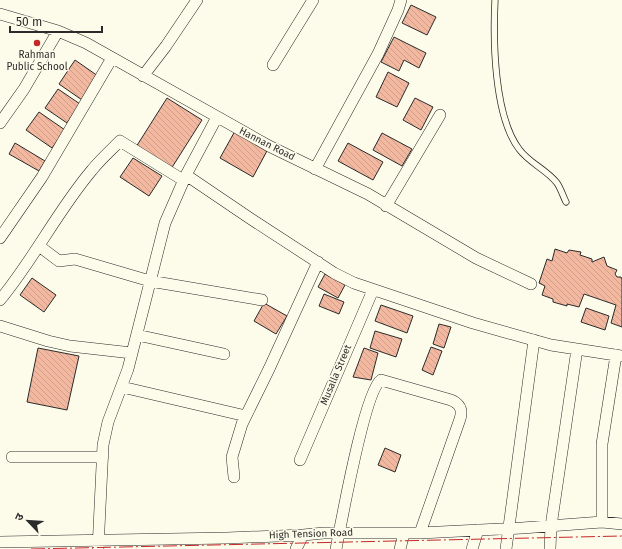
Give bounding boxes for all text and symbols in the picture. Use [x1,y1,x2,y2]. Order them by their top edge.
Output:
scale bar [10,8,102,34]
text: 50 m [16,15,42,29]
marker: Rahman Public School [32,38,42,48]
place label: Rahman Public School [6,49,68,73]
street label: Hannan Road [237,125,297,163]
street label: Musalla Street [318,343,354,407]
north arrow [8,501,48,541]
text: उ [12,511,27,523]
street label: High Tension Road [269,527,353,541]

